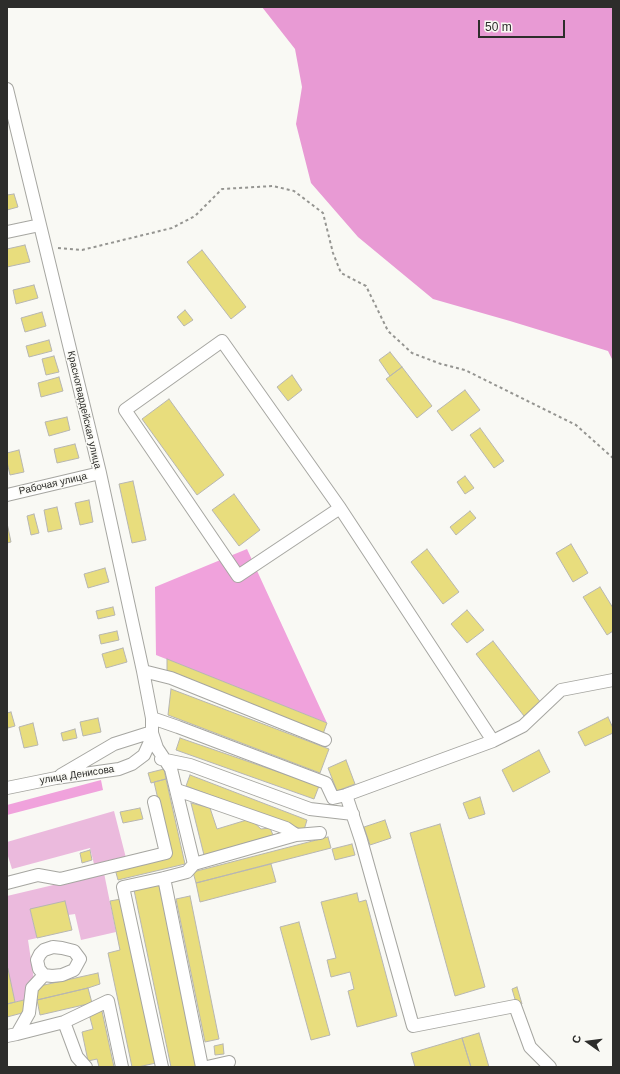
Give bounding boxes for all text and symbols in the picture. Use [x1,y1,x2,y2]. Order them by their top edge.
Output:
scale bar [480,12,567,38]
text: 50 m [485,20,512,34]
street label: Красногвардейская улица [65,350,103,470]
street label: Рабочая улица [18,470,88,498]
street label: улица Денисова [39,763,115,787]
north arrow [568,1022,608,1062]
text: С [570,1034,583,1044]

